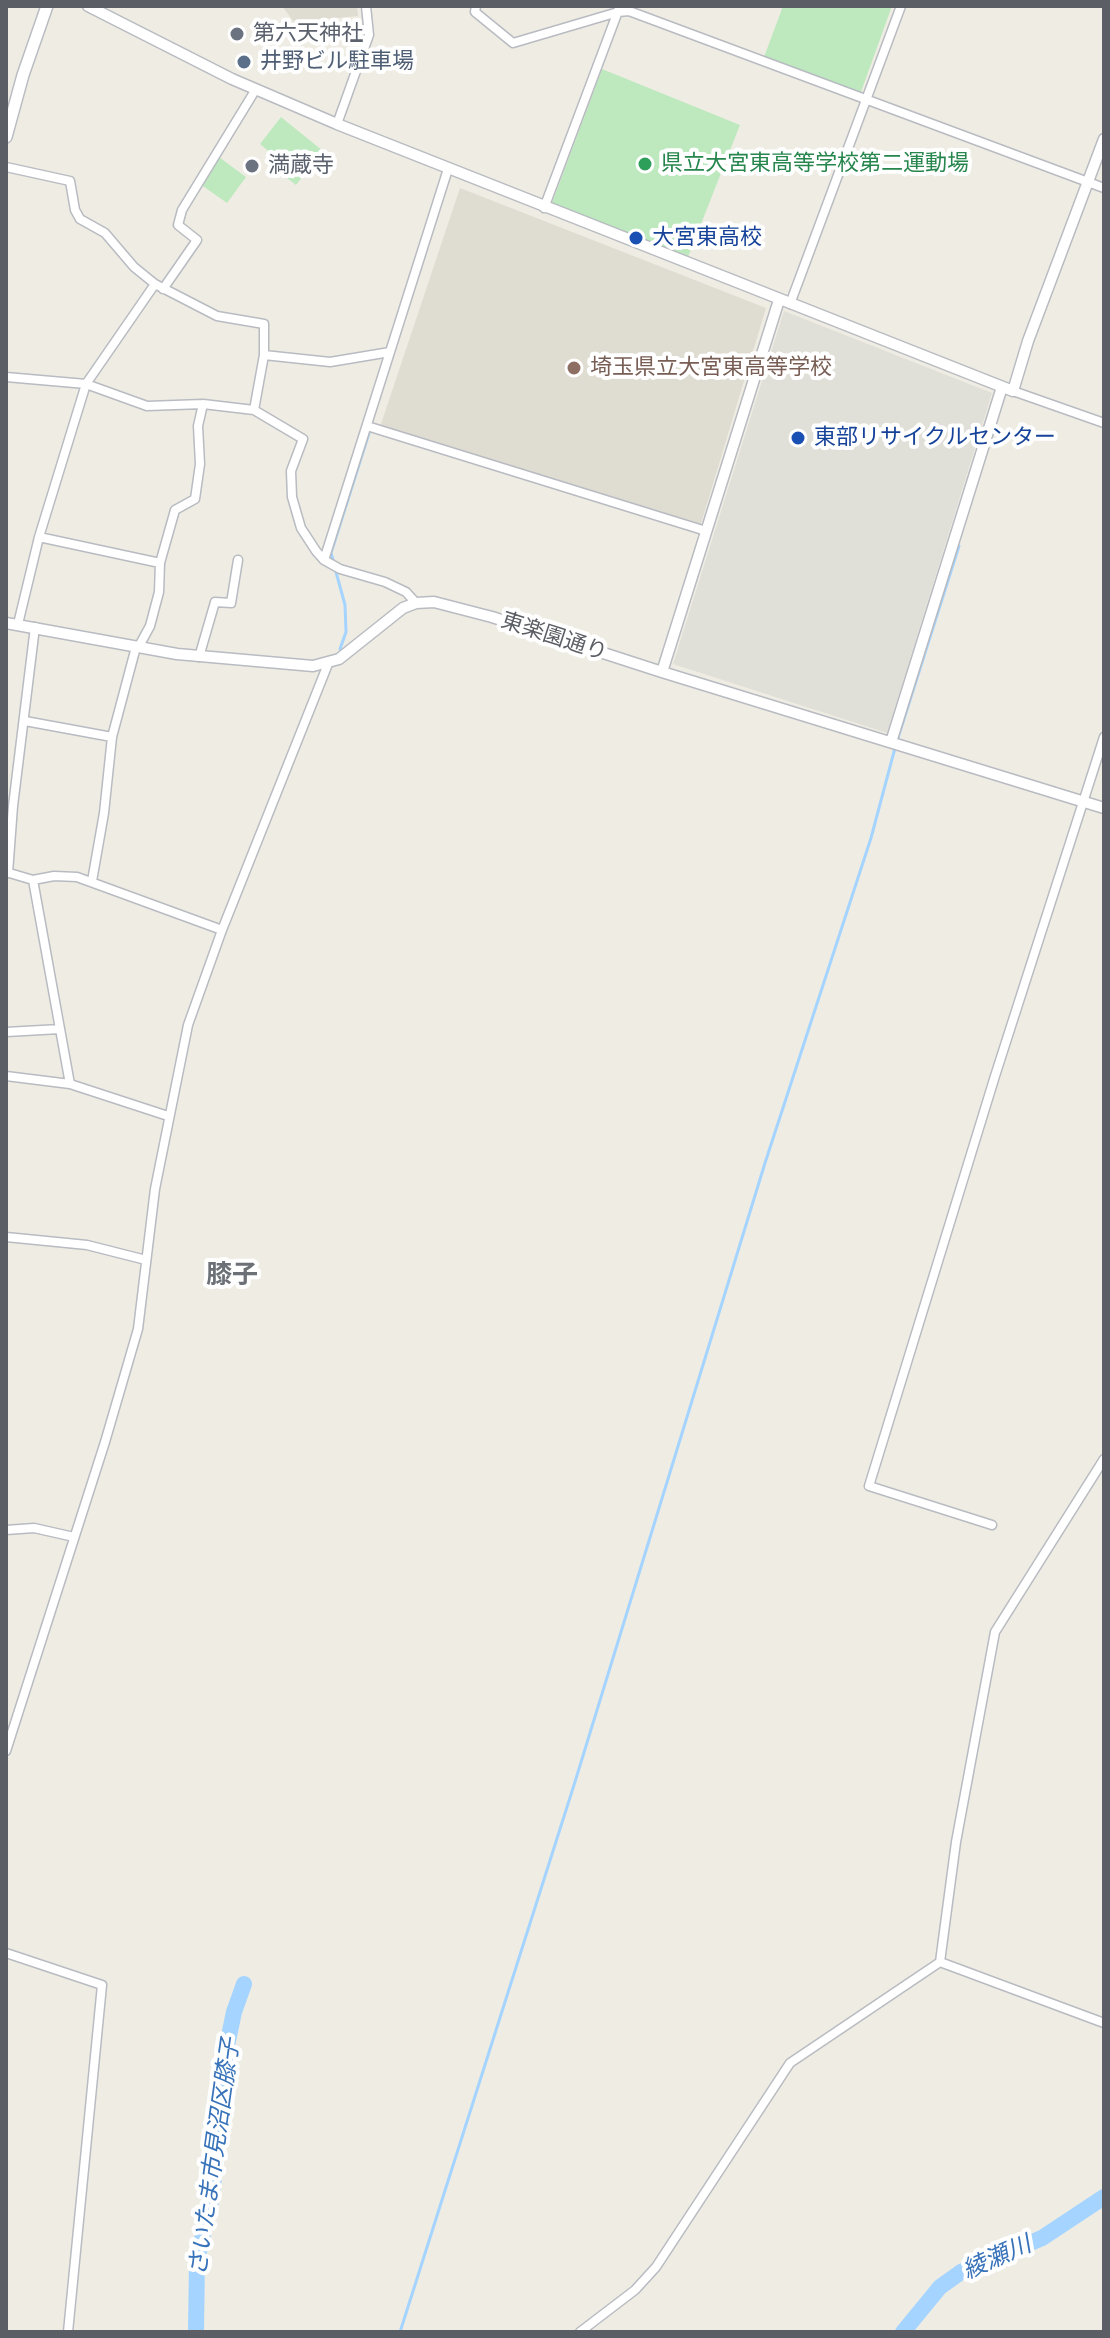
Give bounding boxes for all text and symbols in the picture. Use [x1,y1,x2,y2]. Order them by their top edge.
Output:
place label: 第六天神社 [253,21,363,47]
marker: 第六天神社 [228,25,246,43]
place label: 井野ビル駐車場 [260,49,414,75]
marker: 井野ビル駐車場 [235,53,253,71]
place label: 県立大宮東高等学校第二運動場 [661,151,969,177]
place label: 満蔵寺 [268,153,334,179]
marker: 県立大宮東高等学校第二運動場 [636,155,654,173]
marker: 満蔵寺 [243,157,261,175]
place label: 大宮東高校 [652,225,762,251]
marker: 大宮東高校 [627,229,645,247]
place label: 埼玉県立大宮東高等学校 [590,355,832,381]
marker: 埼玉県立大宮東高等学校 [565,359,583,377]
place label: 東部リサイクルセンター [814,425,1056,451]
marker: 東部リサイクルセンター [789,429,807,447]
street label: 東楽園通り [498,607,610,667]
district label: 膝子 [206,1260,258,1292]
water label: さいたま市見沼区膝子 [184,2036,246,2278]
water label: 綾瀬川 [958,2230,1036,2286]

